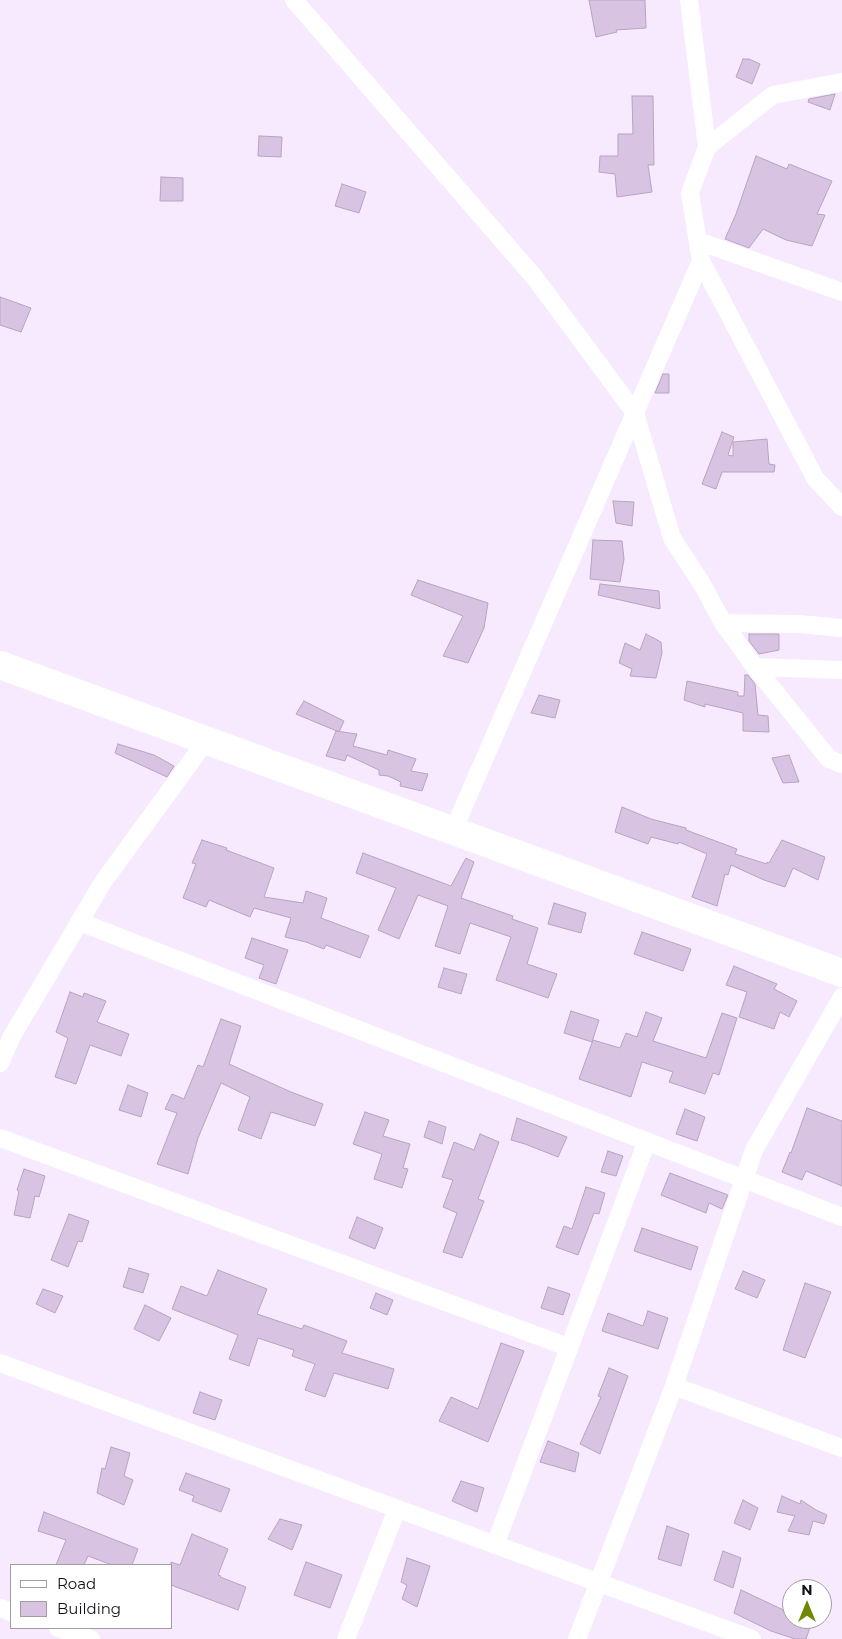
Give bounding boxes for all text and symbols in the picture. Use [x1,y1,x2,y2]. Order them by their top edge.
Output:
legend [10,1564,172,1629]
text: Road [57,1574,96,1593]
north arrow [782,1579,832,1629]
text: N [801,1581,813,1599]
text: Building [57,1599,121,1618]

